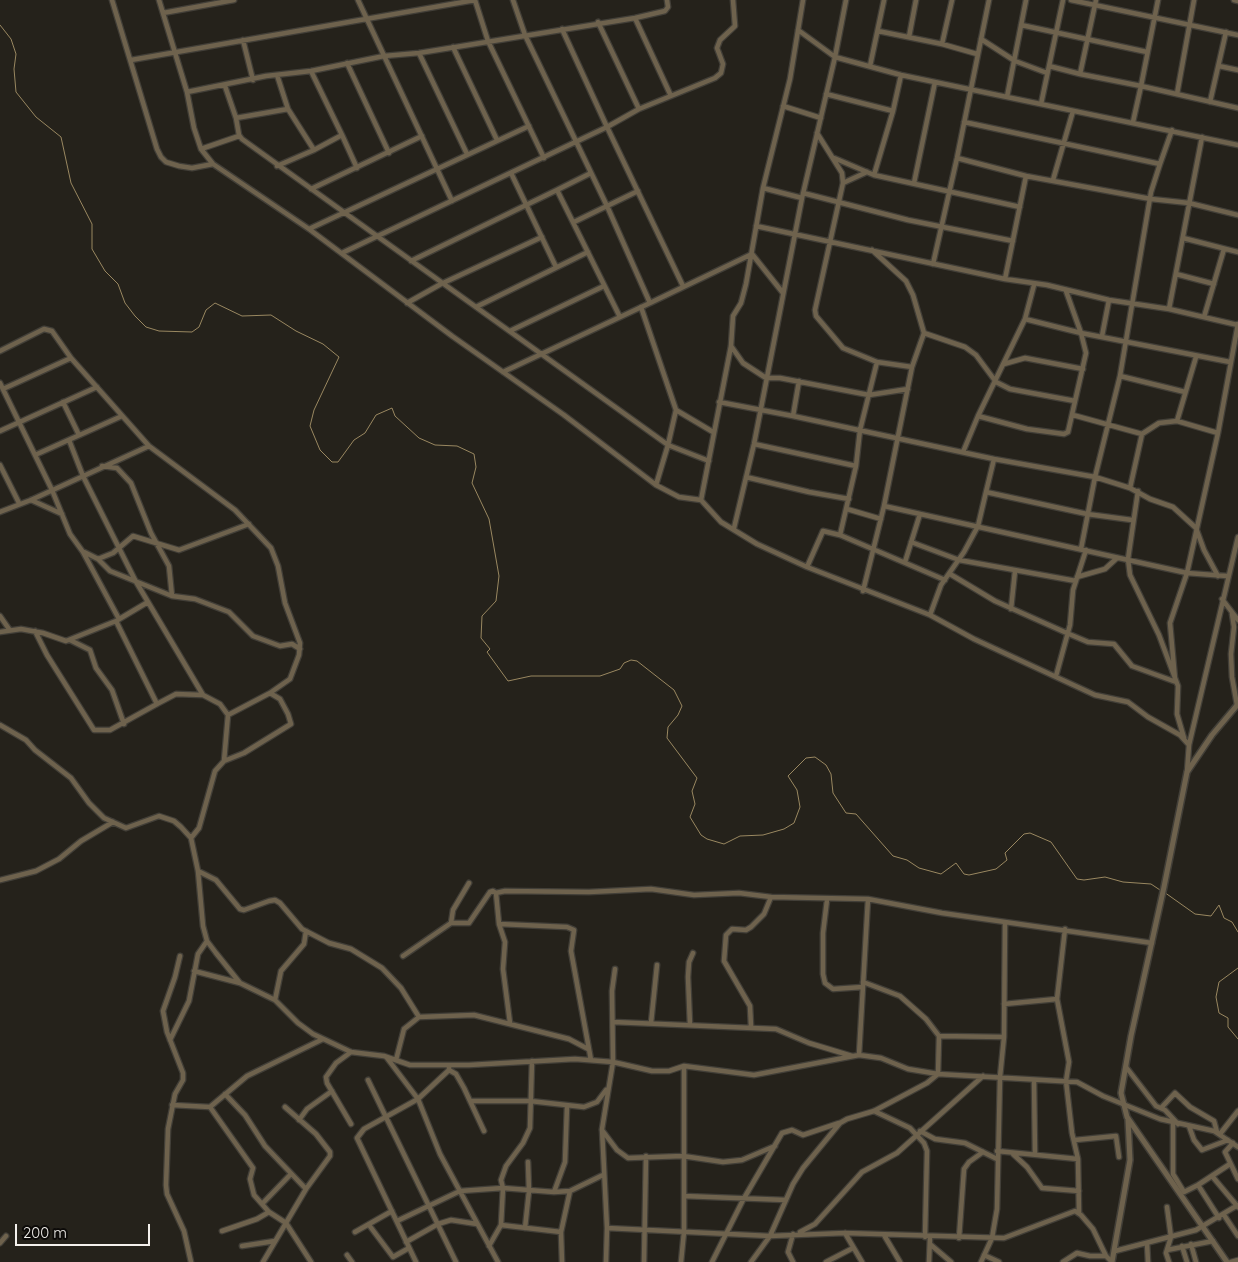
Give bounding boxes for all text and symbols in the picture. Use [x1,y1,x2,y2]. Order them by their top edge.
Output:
scale bar [18,1214,152,1246]
text: 200 m [23,1223,67,1242]

